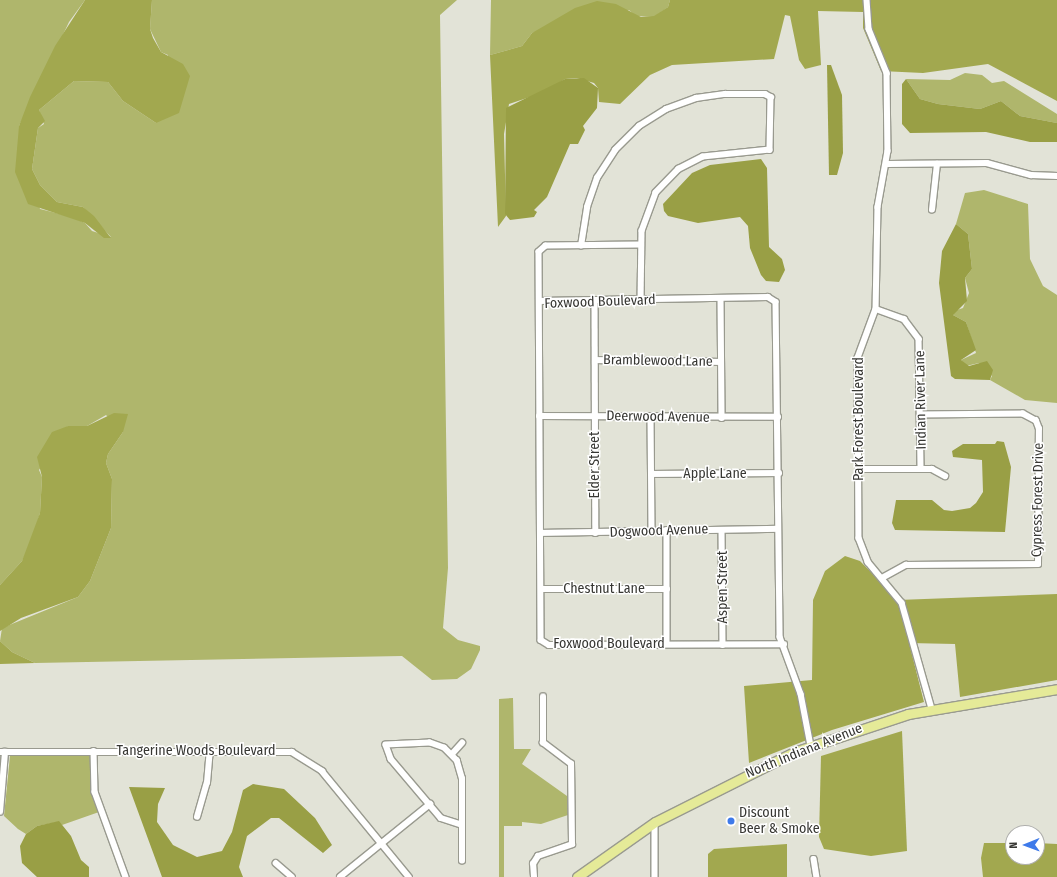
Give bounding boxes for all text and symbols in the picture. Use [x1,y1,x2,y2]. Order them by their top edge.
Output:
street label: Foxwood Boulevard [544,292,656,312]
street label: Indian River Lane [912,350,930,450]
street label: Bramblewood Lane [603,352,713,370]
street label: Park Forest Boulevard [851,357,867,481]
street label: Deerwood Avenue [606,408,710,426]
street label: Elder Street [587,431,603,499]
street label: Cypress Forest Drive [1029,443,1047,557]
street label: Apple Lane [683,466,747,482]
street label: Dogwood Avenue [609,521,709,541]
street label: Aspen Street [715,551,731,623]
street label: Chestnut Lane [563,581,645,597]
street label: Foxwood Boulevard [553,636,665,652]
street label: North Indiana Avenue [743,720,865,782]
street label: Tangerine Woods Boulevard [117,743,275,759]
place label: Discount Beer & Smoke [739,805,820,838]
marker: Discount Beer & Smoke [726,816,736,826]
north arrow [1005,825,1045,865]
text: N [1007,842,1020,849]

